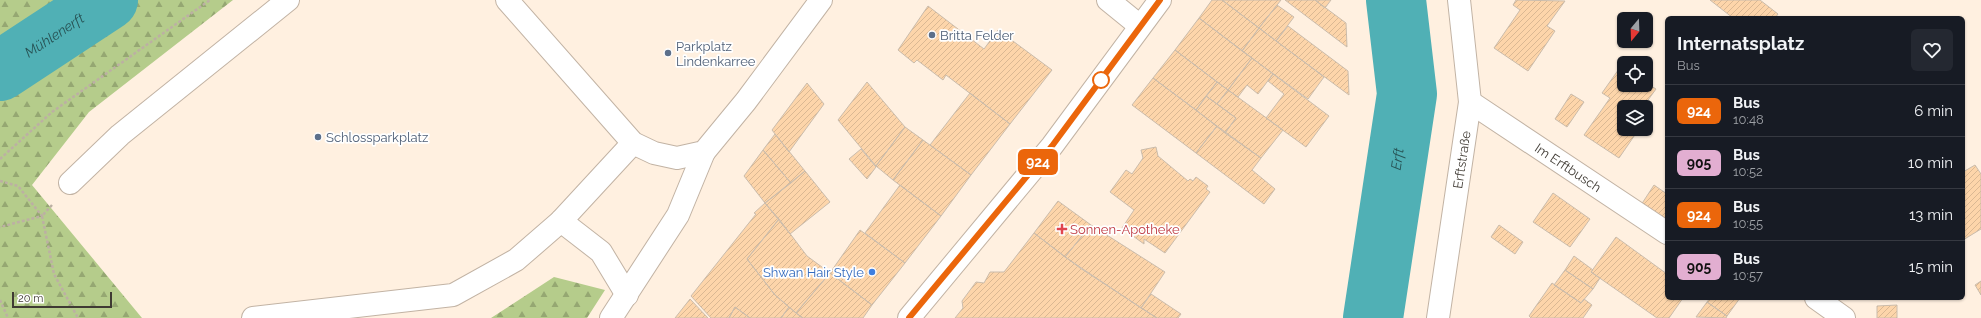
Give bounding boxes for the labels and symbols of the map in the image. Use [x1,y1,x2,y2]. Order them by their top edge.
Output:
water label: Mühlenerft [22,10,87,61]
north arrow [1617,12,1653,48]
place label: Britta Felder [940,28,1014,43]
marker: Britta Felder [927,30,937,40]
place label: Parkplatz Lindenkarree [676,39,756,69]
marker: Parkplatz Lindenkarree [663,48,673,58]
unlabelled marker [1092,71,1110,89]
place label: Schlossparkplatz [326,130,428,145]
street label: Erftstraße [1450,130,1474,190]
marker: Schlossparkplatz [313,132,323,142]
street label: Im Erftbusch [1532,140,1604,195]
water label: Erft [1388,146,1407,171]
line badge: 924 [1015,149,1061,175]
place label: Sonnen-Apotheke [1070,222,1180,237]
marker: Sonnen-Apotheke [1057,224,1067,234]
place label: Shwan Hair Style [763,265,864,280]
marker: Shwan Hair Style [867,267,877,277]
scale bar [12,290,112,309]

